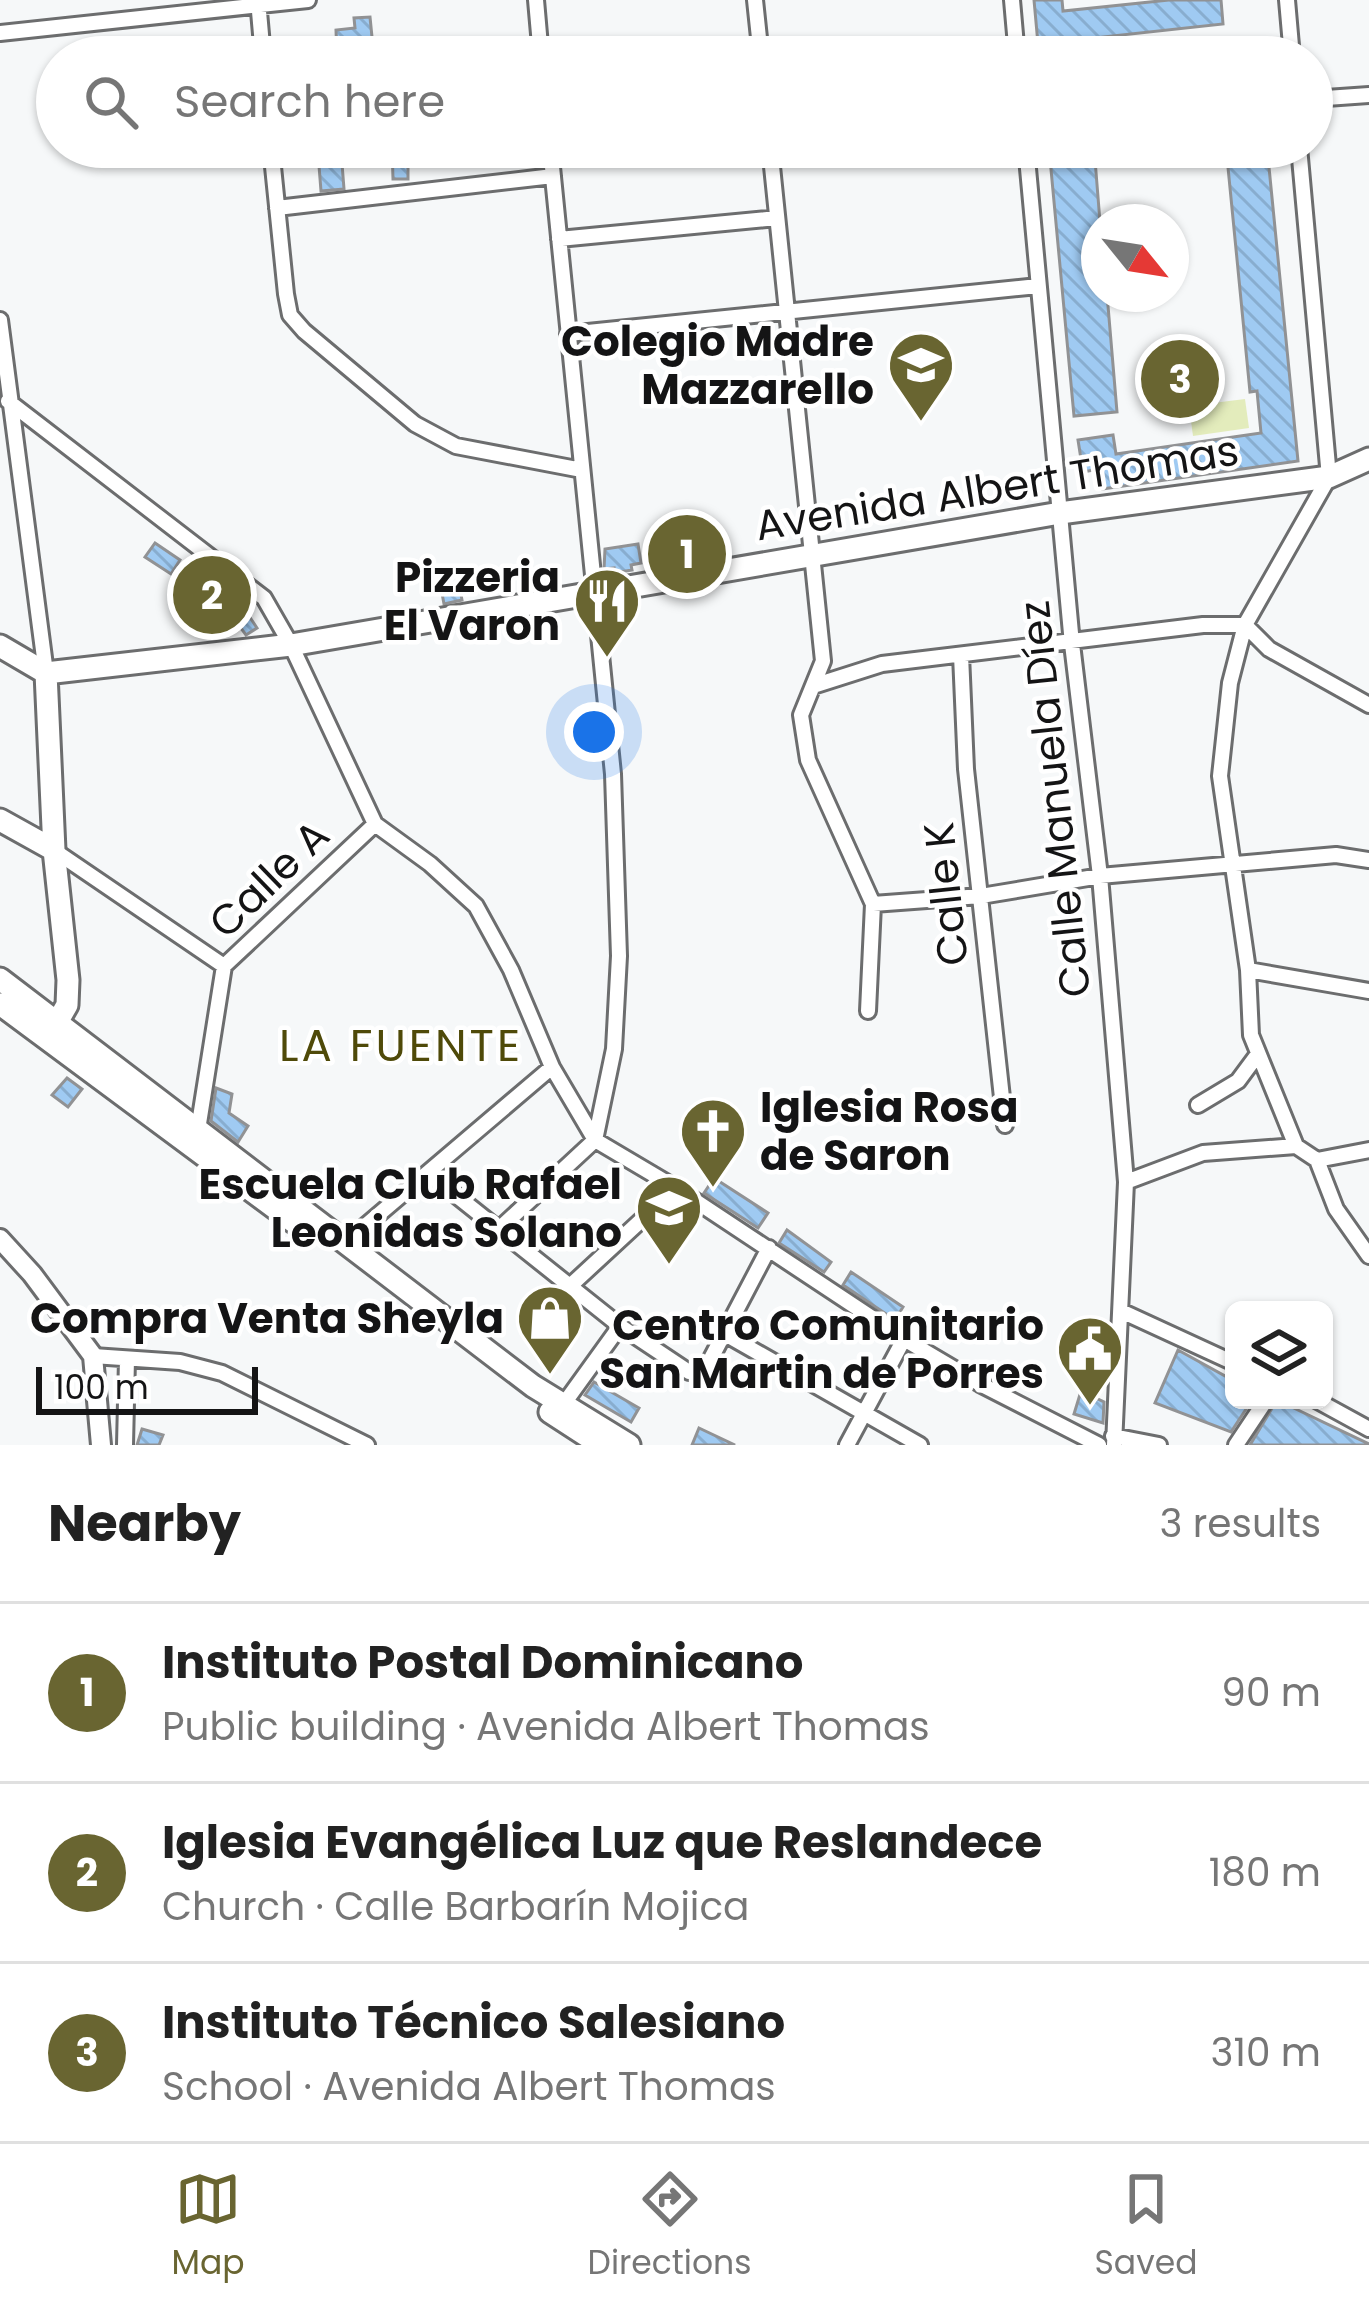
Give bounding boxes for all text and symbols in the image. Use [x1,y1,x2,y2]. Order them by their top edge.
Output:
search box [36,36,1333,168]
icon: search [78,69,144,135]
text: Search here [174,70,445,133]
north arrow [1081,204,1189,312]
place label: Colegio Madre Mazzarello [561,312,874,419]
school or university icon: Colegio Madre Mazzarello [886,330,956,424]
pin: 3 [1141,334,1219,424]
street label: Avenida Albert Thomas [751,421,1243,555]
pin: 1 [648,509,726,599]
place label: Pizzeria El Varon [384,548,560,655]
pin: 2 [173,550,251,640]
restaurant icon: Pizzeria El Varon [572,566,642,660]
street label: Calle Manuela Díez [1005,598,1105,1000]
your location [564,702,624,762]
street label: Calle A [196,807,342,951]
street label: Calle K [909,819,983,969]
district label: LA FUENTE [279,1014,523,1077]
place label: Iglesia Rosa de Saron [760,1078,1019,1185]
church icon: Iglesia Rosa de Saron [678,1096,748,1190]
place label: Escuela Club Rafael Leonidas Solano [199,1155,622,1262]
school or university icon: Escuela Club Rafael Leonidas Solano [634,1173,704,1267]
shop icon: Compra Venta Sheyla [515,1283,585,1377]
place label: Compra Venta Sheyla [30,1289,504,1348]
place label: Centro Comunitario San Martin de Porres [599,1296,1044,1403]
map controls [1225,1301,1333,1409]
button: layers [1225,1301,1333,1409]
public building icon: Centro Comunitario San Martin de Porres [1055,1314,1125,1408]
scale bar [36,1361,258,1414]
text: 100 m [54,1364,149,1411]
text: Nearby [48,1487,241,1559]
text: 3 results [1159,1496,1321,1551]
text: Instituto Postal Dominicano [162,1631,804,1694]
text: 1 [80,1665,94,1720]
text: 90 m [1221,1665,1321,1720]
text: Public building · Avenida Albert Thomas [162,1699,930,1754]
text: Iglesia Evangélica Luz que Reslandece [162,1811,1042,1874]
text: 2 [76,1845,98,1900]
text: 180 m [1209,1845,1321,1900]
text: Church · Calle Barbarín Mojica [162,1879,749,1934]
text: Instituto Técnico Salesiano [162,1991,785,2054]
text: 3 [75,2025,99,2080]
text: 310 m [1210,2025,1321,2080]
text: School · Avenida Albert Thomas [162,2059,776,2114]
tab: Map [172,2166,245,2288]
tab: Directions [588,2166,751,2288]
tab: Saved [1095,2166,1197,2288]

